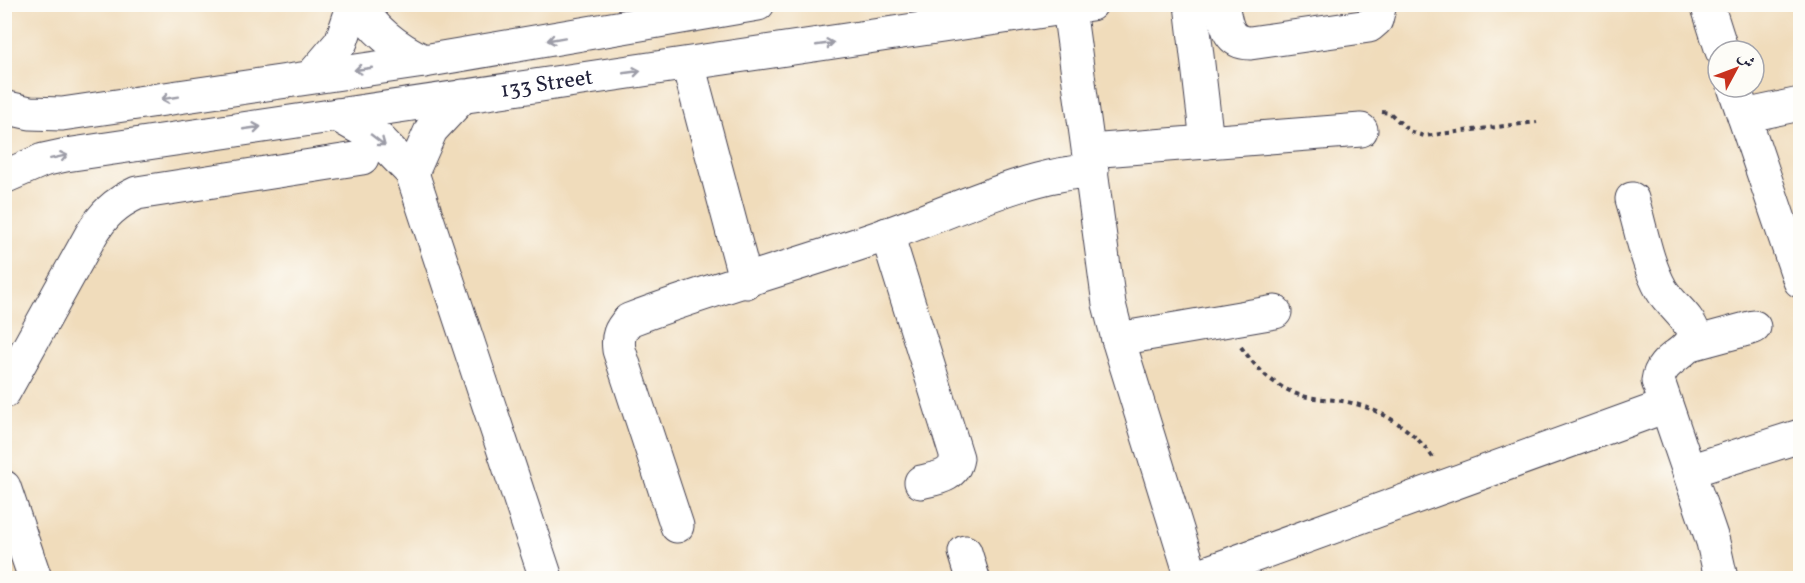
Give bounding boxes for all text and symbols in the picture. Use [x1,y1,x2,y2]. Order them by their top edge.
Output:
one-way arrow [546,33,566,44]
one-way arrow [814,38,834,49]
north arrow [1706,39,1766,99]
text: ش [1732,47,1759,74]
street label: 133 Street [498,62,595,106]
one-way arrow [354,64,374,75]
one-way arrow [621,66,641,77]
one-way arrow [161,92,181,103]
one-way arrow [242,122,261,133]
one-way arrow [370,133,386,146]
one-way arrow [49,151,68,162]

